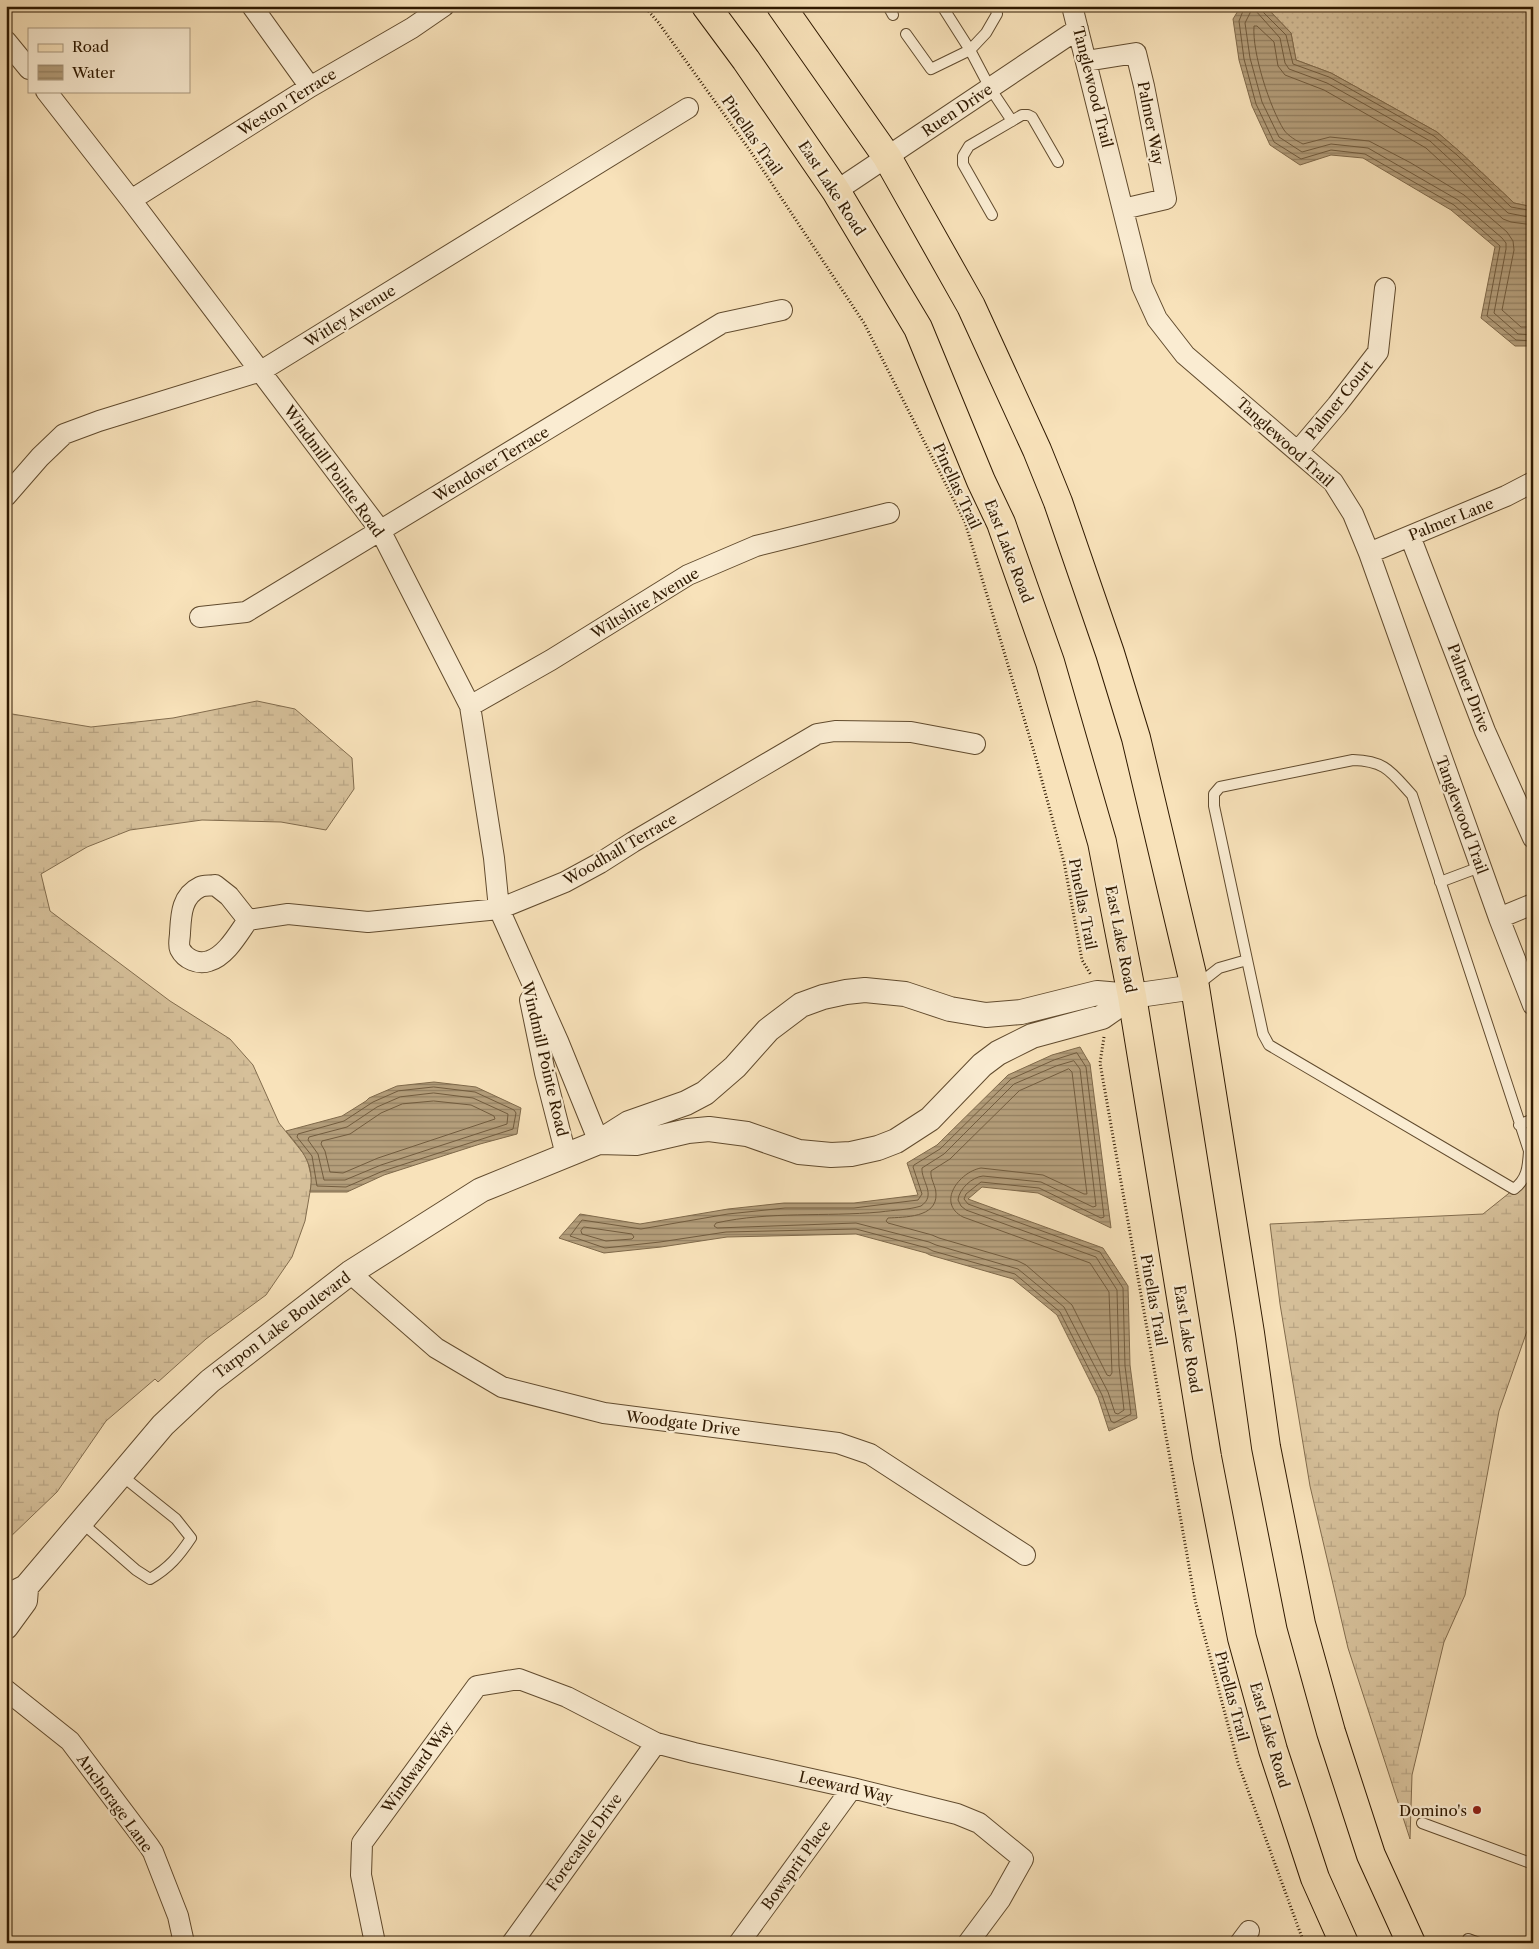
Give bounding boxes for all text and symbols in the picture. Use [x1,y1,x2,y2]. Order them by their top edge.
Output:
street label: Tanglewood Trail [1069,24,1117,150]
legend [28,28,190,92]
text: Road [72,37,109,56]
text: Water [71,63,116,82]
street label: Weston Terrace [233,64,340,140]
street label: Ruen Drive [918,79,996,141]
street label: Palmer Way [1134,80,1169,167]
street label: Pinellas Trail [718,92,787,179]
street label: East Lake Road [794,137,870,239]
street label: Witley Avenue [300,281,399,352]
street label: Palmer Court [1301,356,1377,443]
street label: Tanglewood Trail [1232,393,1338,491]
street label: Windmill Pointe Road [279,401,388,541]
street label: Wendover Terrace [429,422,552,507]
street label: Pinellas Trail [929,440,985,533]
street label: Palmer Lane [1406,493,1496,545]
street label: East Lake Road [981,497,1037,605]
street label: Wiltshire Avenue [587,563,702,643]
street label: Palmer Drive [1443,641,1495,735]
street label: Tanglewood Trail [1432,753,1492,877]
street label: Woodhall Terrace [559,809,680,890]
street label: Pinellas Trail [1065,857,1101,952]
street label: East Lake Road [1101,884,1141,994]
street label: Windmill Pointe Road [518,979,572,1138]
street label: Pinellas Trail [1137,1253,1172,1348]
street label: Tarpon Lake Boulevard [210,1267,354,1383]
street label: East Lake Road [1170,1284,1206,1394]
street label: Woodgate Drive [624,1406,741,1439]
street label: Pinellas Trail [1211,1649,1253,1744]
street label: East Lake Road [1246,1680,1294,1790]
street label: Windward Way [377,1717,457,1817]
street label: Anchorage Lane [72,1749,157,1856]
street label: Leeward Way [797,1767,896,1807]
street label: Forecastle Drive [542,1789,626,1895]
place label: Domino's [1399,1801,1467,1820]
marker: Domino's [1471,1804,1483,1816]
street label: Bowsprit Place [757,1817,835,1913]

